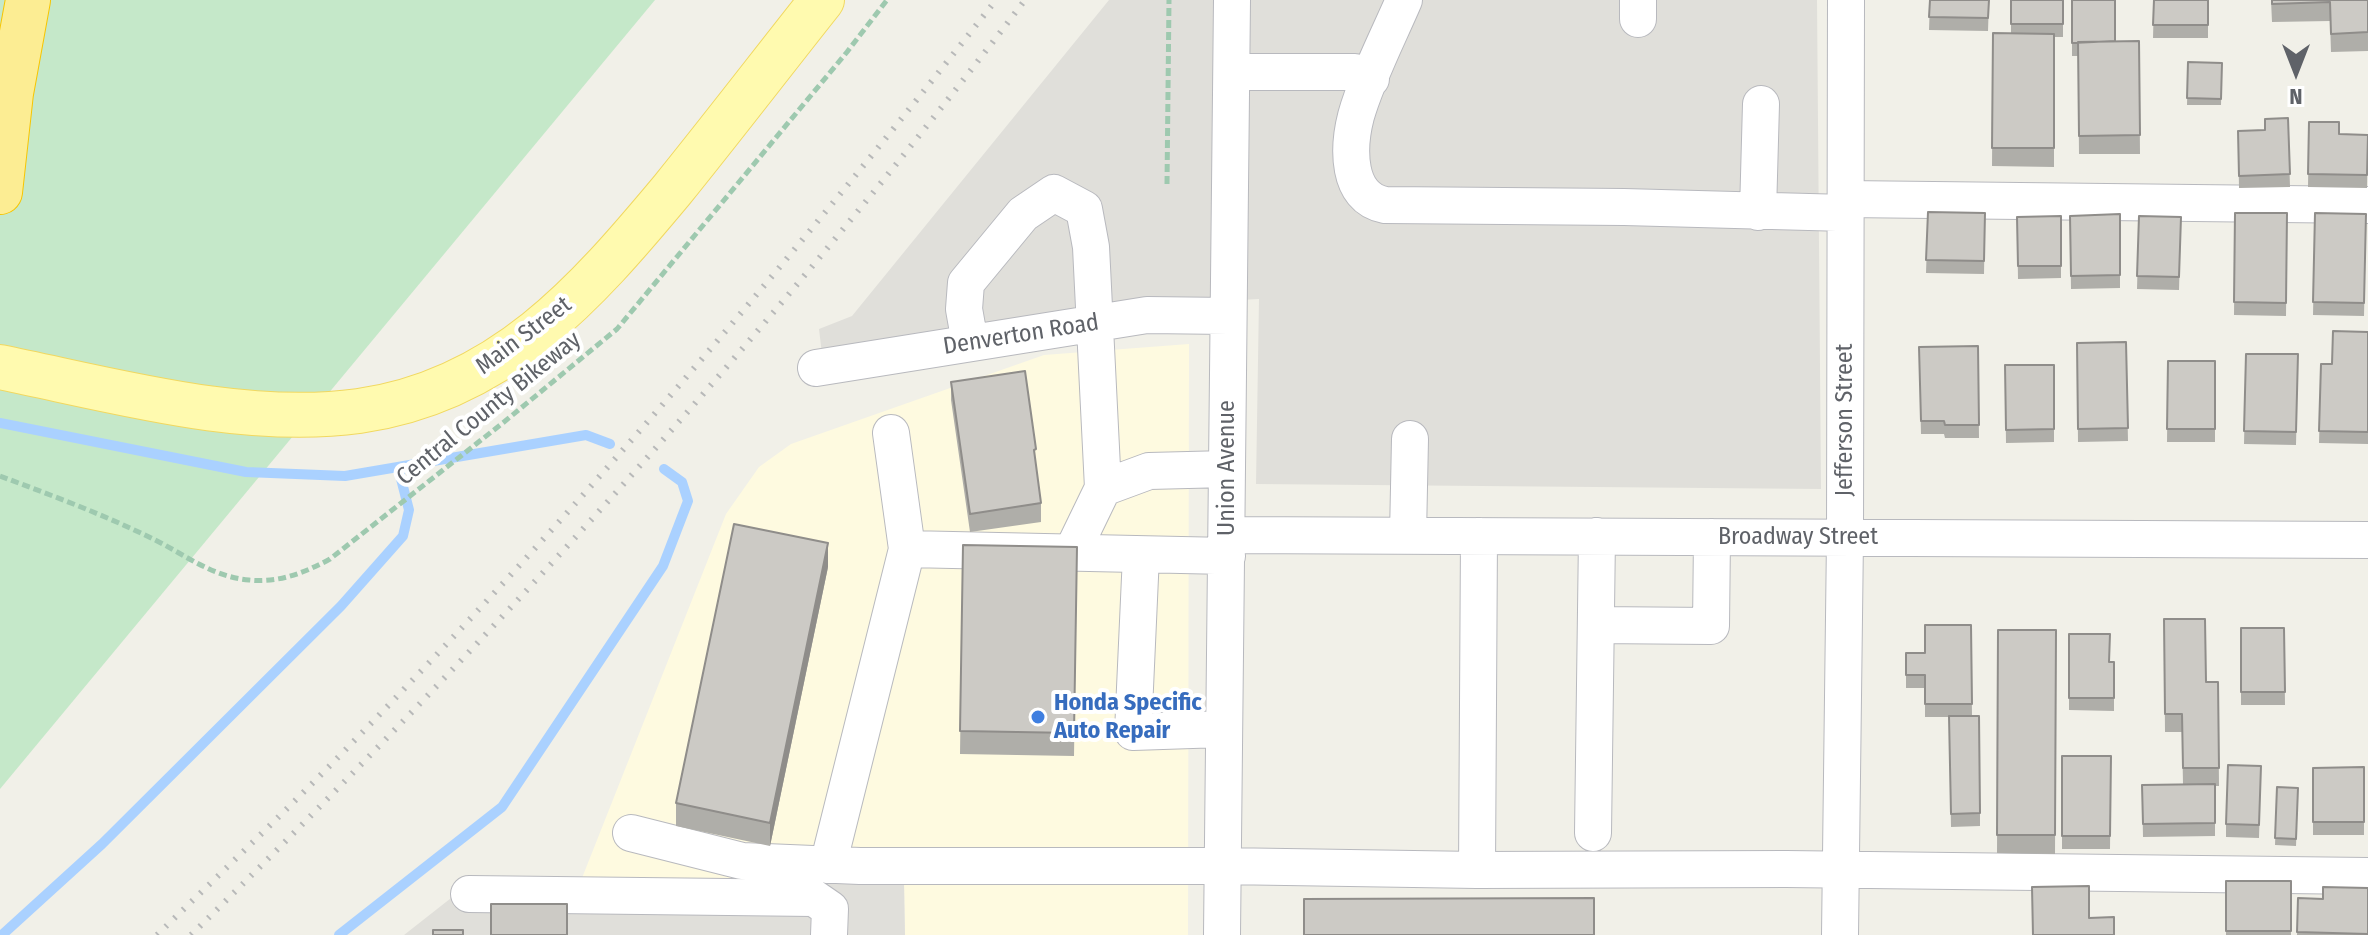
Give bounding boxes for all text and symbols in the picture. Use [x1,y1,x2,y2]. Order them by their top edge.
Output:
north arrow [2256,32,2336,112]
text: N [2289,83,2303,110]
street label: Main Street [471,291,577,381]
street label: Denverton Road [941,308,1101,362]
street label: Central County Bikeway [391,326,587,492]
street label: Jefferson Street [1831,344,1859,496]
street label: Union Avenue [1213,400,1241,536]
street label: Broadway Street [1718,523,1878,551]
place label: Honda Specific Auto Repair [1054,689,1202,745]
marker: Honda Specific Auto Repair [1029,708,1047,726]

